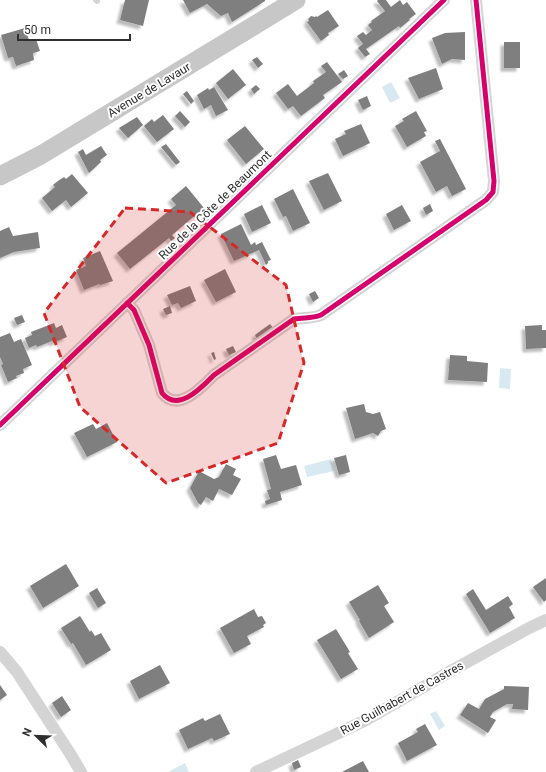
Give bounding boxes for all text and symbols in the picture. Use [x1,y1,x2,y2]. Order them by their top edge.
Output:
scale bar [18,16,130,42]
text: 50 m [24,23,51,37]
street label: Avenue de Lavaur [105,60,193,120]
street label: Rue de la Côte de Beaumont [156,148,274,262]
street label: Rue Guilhabert de Castres [338,658,466,738]
north arrow [16,716,56,756]
text: N [20,726,35,738]

